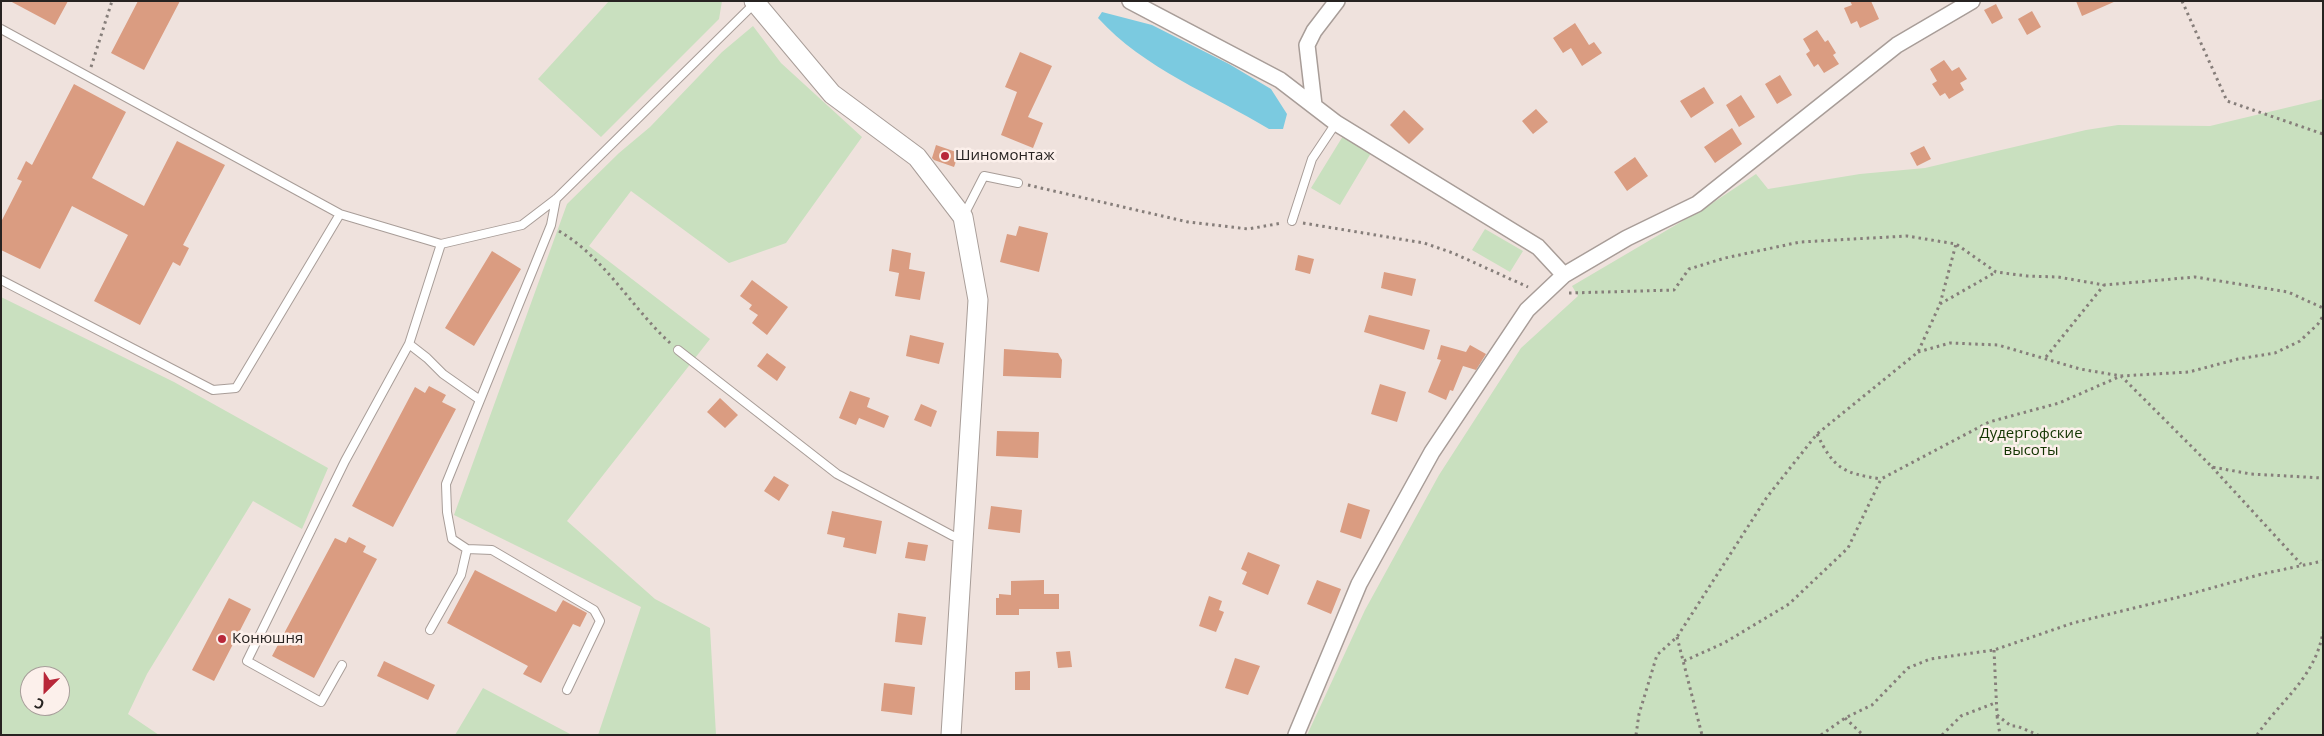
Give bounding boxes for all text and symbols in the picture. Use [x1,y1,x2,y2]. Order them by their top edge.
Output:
place label: Шиномонтаж [955,147,1054,165]
marker: Шиномонтаж [939,150,951,162]
park label: Дудергофские высоты [1979,425,2083,460]
place label: Конюшня [232,630,303,648]
marker: Конюшня [216,633,228,645]
north arrow [20,666,70,716]
text: С [32,694,47,715]

